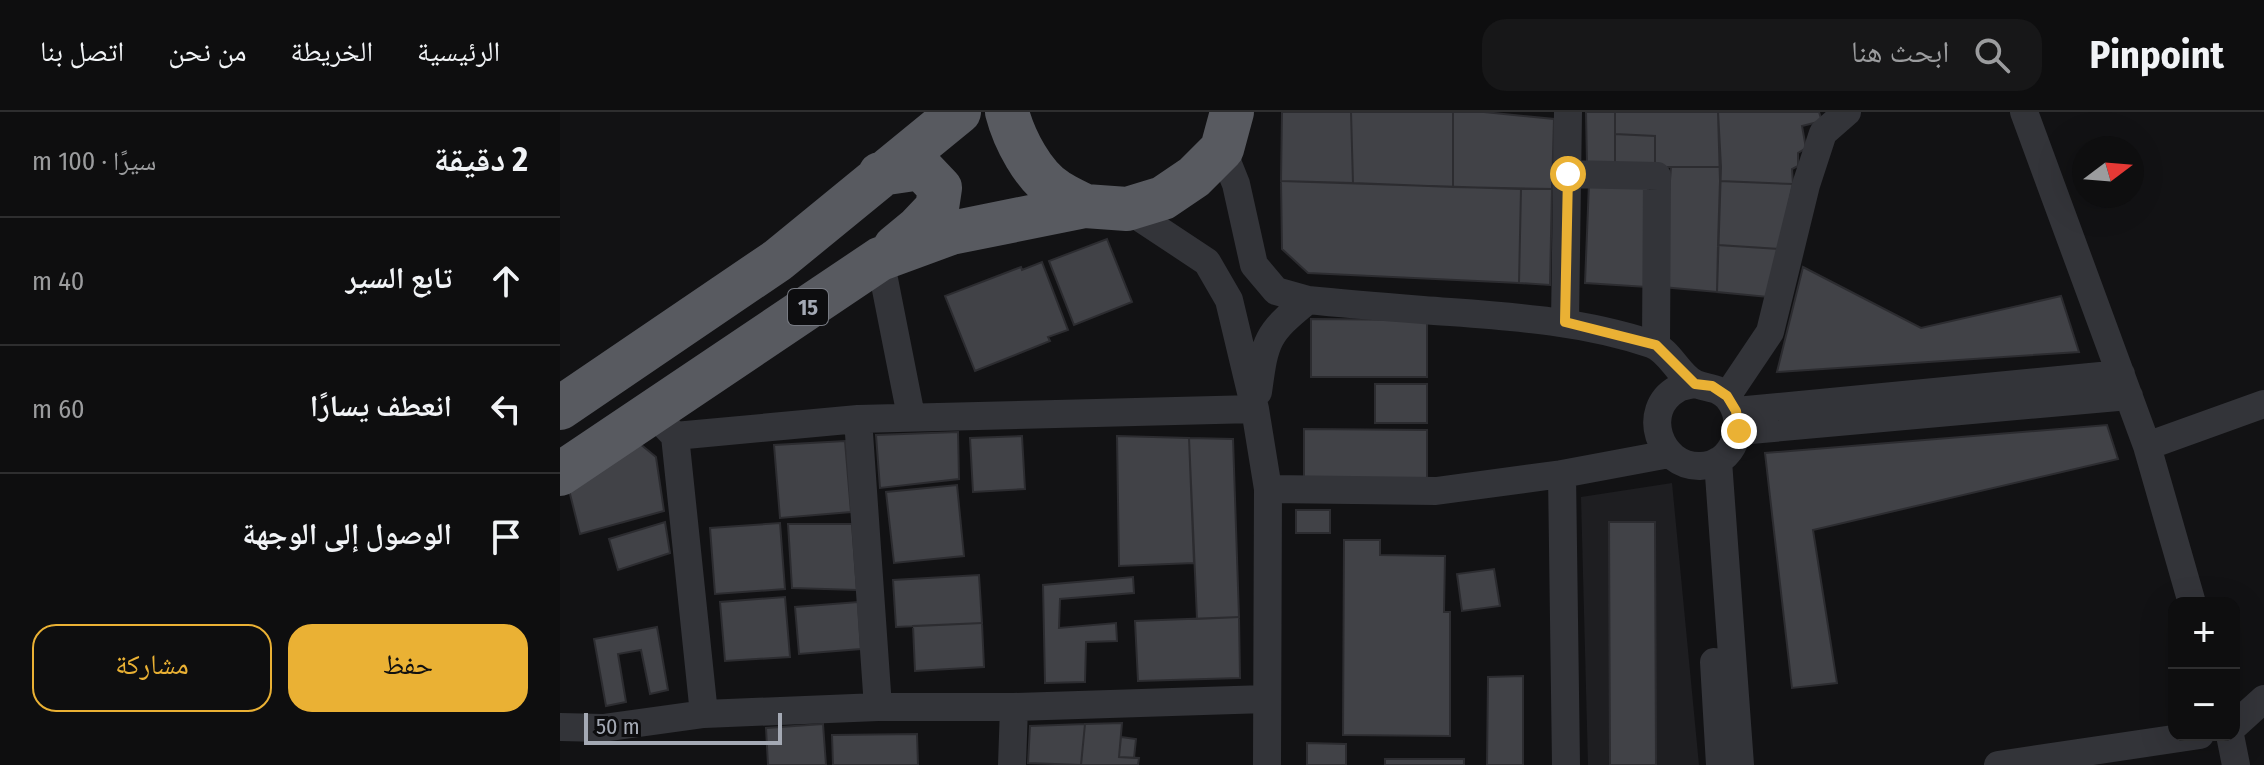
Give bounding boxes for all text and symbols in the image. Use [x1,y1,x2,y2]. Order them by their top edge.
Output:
search box [1482,19,2042,91]
text: Pinpoint [2090,32,2224,78]
icon: search [1970,33,2014,77]
text: ابحث هنا [1851,34,1950,70]
text: اتصل بنا [40,35,124,68]
text: من نحن [168,35,247,68]
text: الخريطة [291,35,373,68]
text: الرئيسية [417,35,500,68]
north arrow [2072,136,2144,208]
text: 2 دقيقة [434,139,528,180]
text: سيرًا · 100 m [32,146,156,177]
route start [1550,156,1586,192]
icon: ahead [484,259,528,303]
text: تابع السير [346,260,452,296]
text: 40 m [32,266,84,297]
road number: 15 [788,289,828,325]
icon: left [484,387,528,431]
text: انعطف يسارًا [310,388,452,424]
text: 60 m [32,394,85,425]
route end [1721,413,1757,449]
icon: arrive [484,515,528,559]
text: الوصول إلى الوجهة [242,516,452,552]
map controls [2168,597,2240,741]
button: + [2168,597,2240,669]
button: مشاركة [32,624,272,712]
button: حفظ [288,624,528,712]
button: − [2168,669,2240,741]
scale bar [584,709,782,745]
text: 50 m [596,713,640,740]

